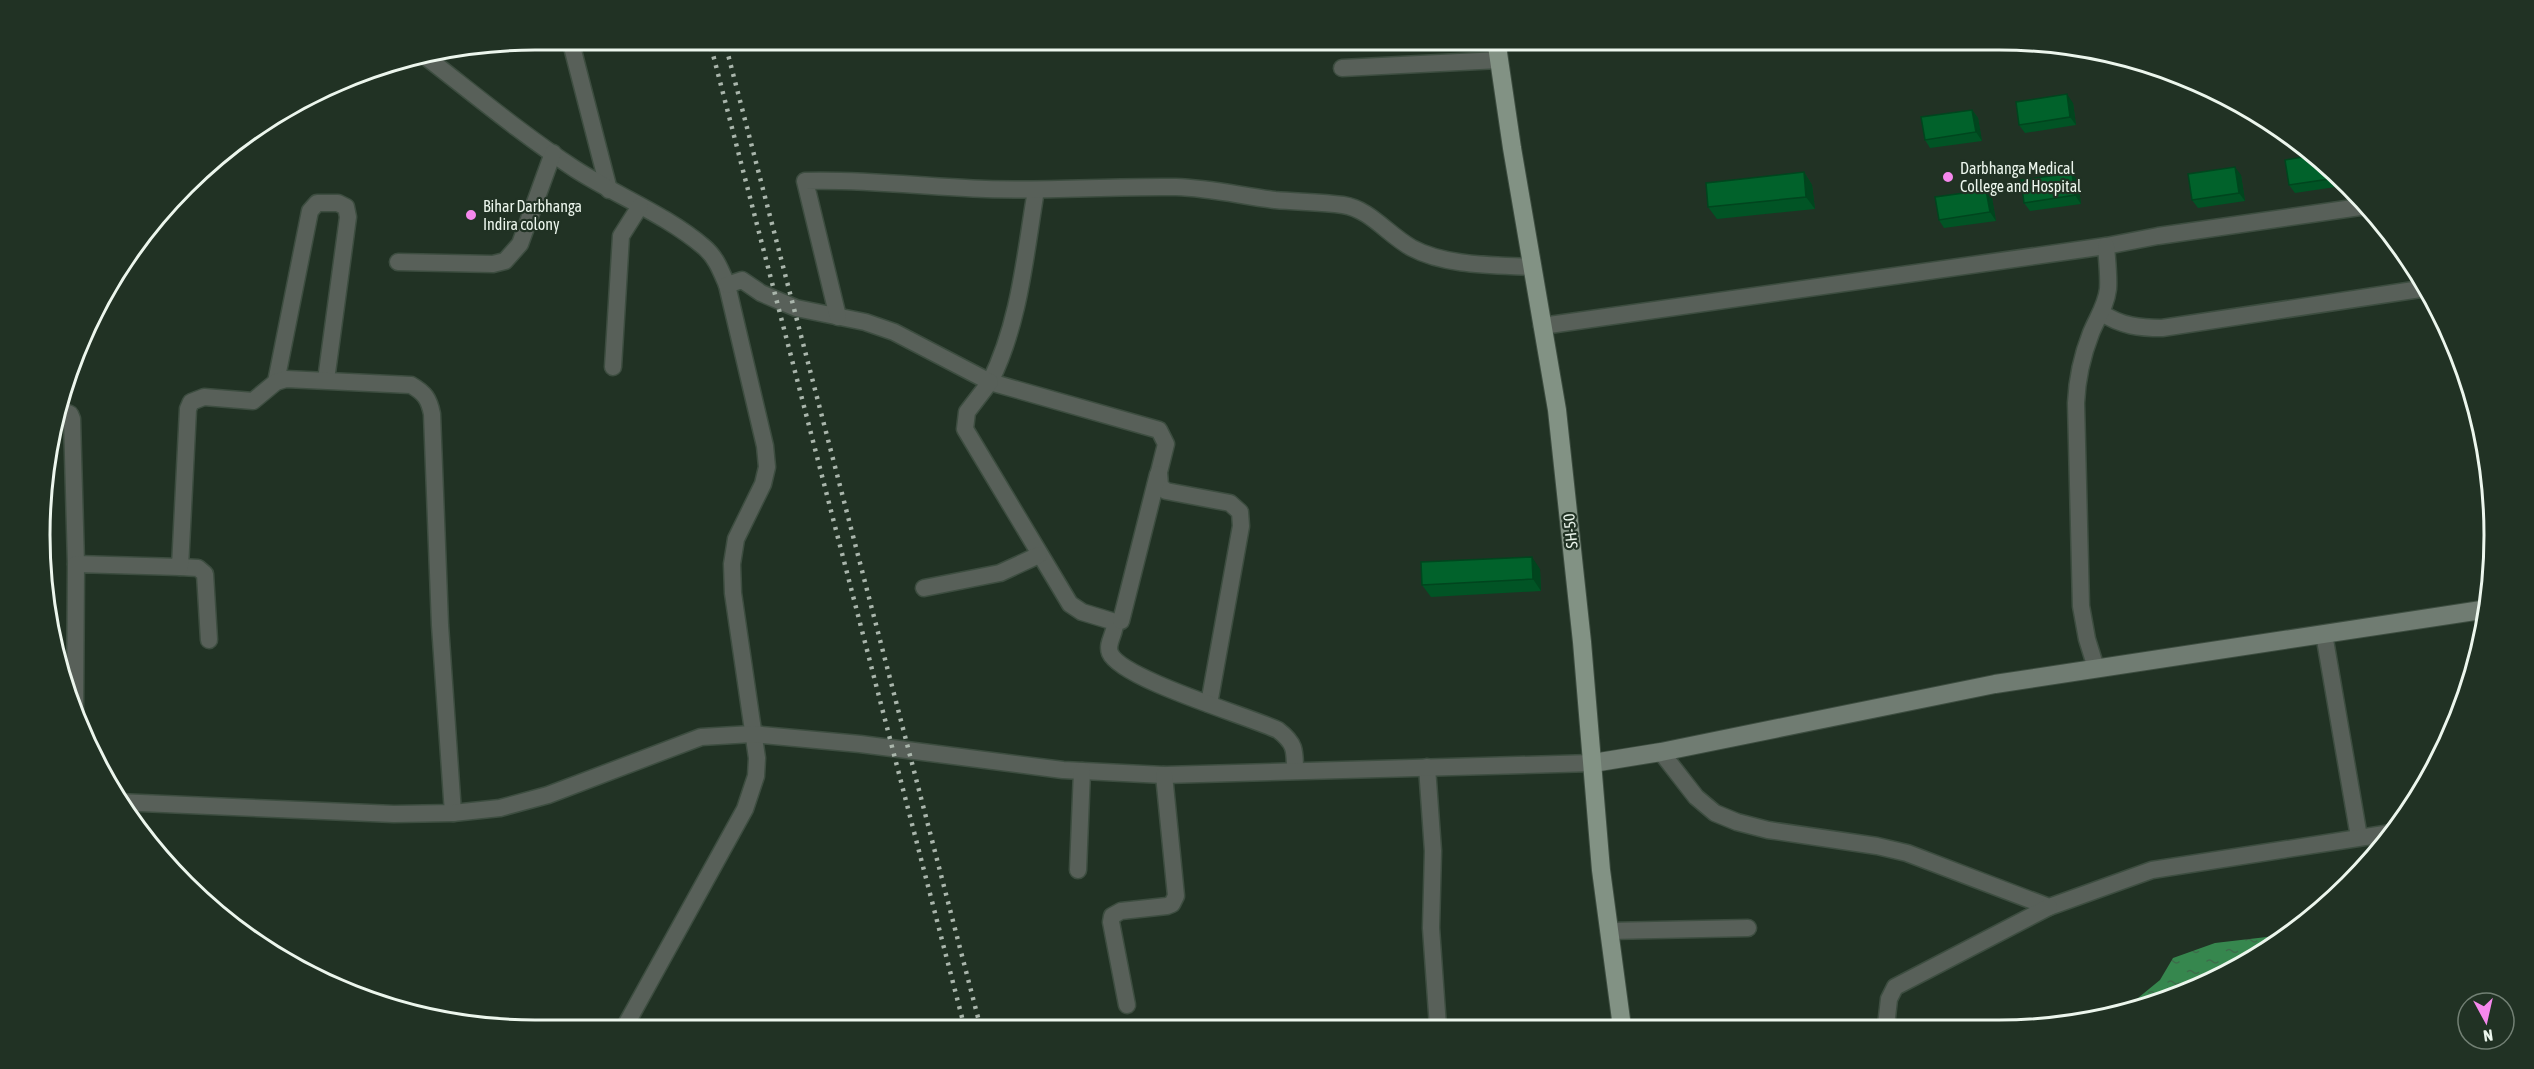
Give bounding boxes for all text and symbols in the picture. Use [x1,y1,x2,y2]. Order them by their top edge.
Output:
place label: Darbhanga Medical College and Hospital [1960,159,2082,196]
marker: Darbhanga Medical College and Hospital [1941,170,1955,184]
place label: Bihar Darbhanga Indira colony [483,197,582,234]
marker: Bihar Darbhanga Indira colony [464,208,478,222]
street label: SH-50 [1559,513,1581,549]
north arrow [2456,991,2516,1051]
text: N [2482,1026,2494,1045]

